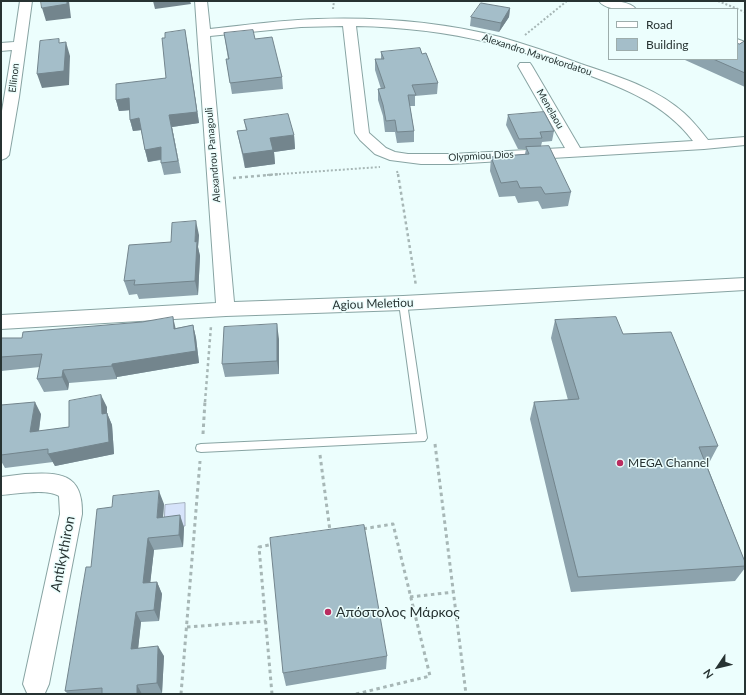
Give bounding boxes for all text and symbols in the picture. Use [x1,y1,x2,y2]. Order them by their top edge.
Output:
legend [608,8,738,60]
text: Road [646,17,673,32]
street label: Alexandro Mavrokordatou [481,32,593,78]
text: Building [646,37,689,52]
street label: Ellinon [6,63,22,93]
street label: Menelaou [534,87,566,131]
street label: Alexandrou Panagouli [203,107,223,203]
street label: Olypmiou Dios [448,148,514,164]
street label: Agiou Meletiou [332,295,414,313]
place label: MEGA Channel [628,456,709,470]
marker: MEGA Channel [615,458,625,468]
street label: Antikythiron [47,515,79,593]
place label: Απόστολος Μάρκος [336,604,460,620]
marker: Απόστολος Μάρκος [323,607,333,617]
north arrow [698,647,738,687]
text: N [700,667,716,681]

